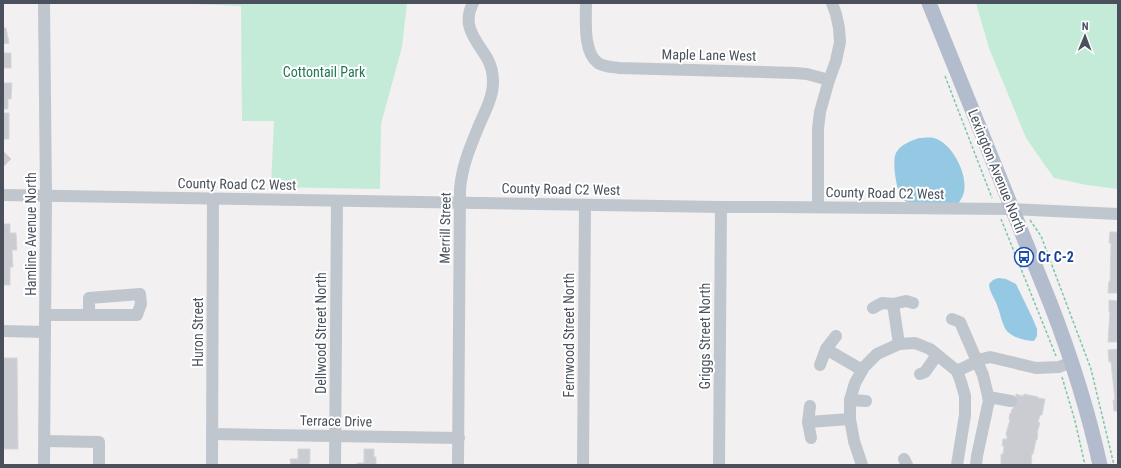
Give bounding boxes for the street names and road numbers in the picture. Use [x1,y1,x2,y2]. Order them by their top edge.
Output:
street label: Maple Lane West [662,46,756,64]
street label: Lexington Avenue North [965,107,1029,235]
street label: Hamline Avenue North [23,172,39,296]
street label: County Road C2 West [178,175,296,193]
street label: County Road C2 West [502,180,620,198]
street label: County Road C2 West [826,184,944,202]
street label: Merrill Street [436,192,454,264]
street label: Dellwood Street North [313,272,329,394]
street label: Fernwood Street North [561,273,577,397]
street label: Griggs Street North [697,283,713,389]
street label: Huron Street [190,297,206,367]
street label: Terrace Drive [300,412,373,430]

